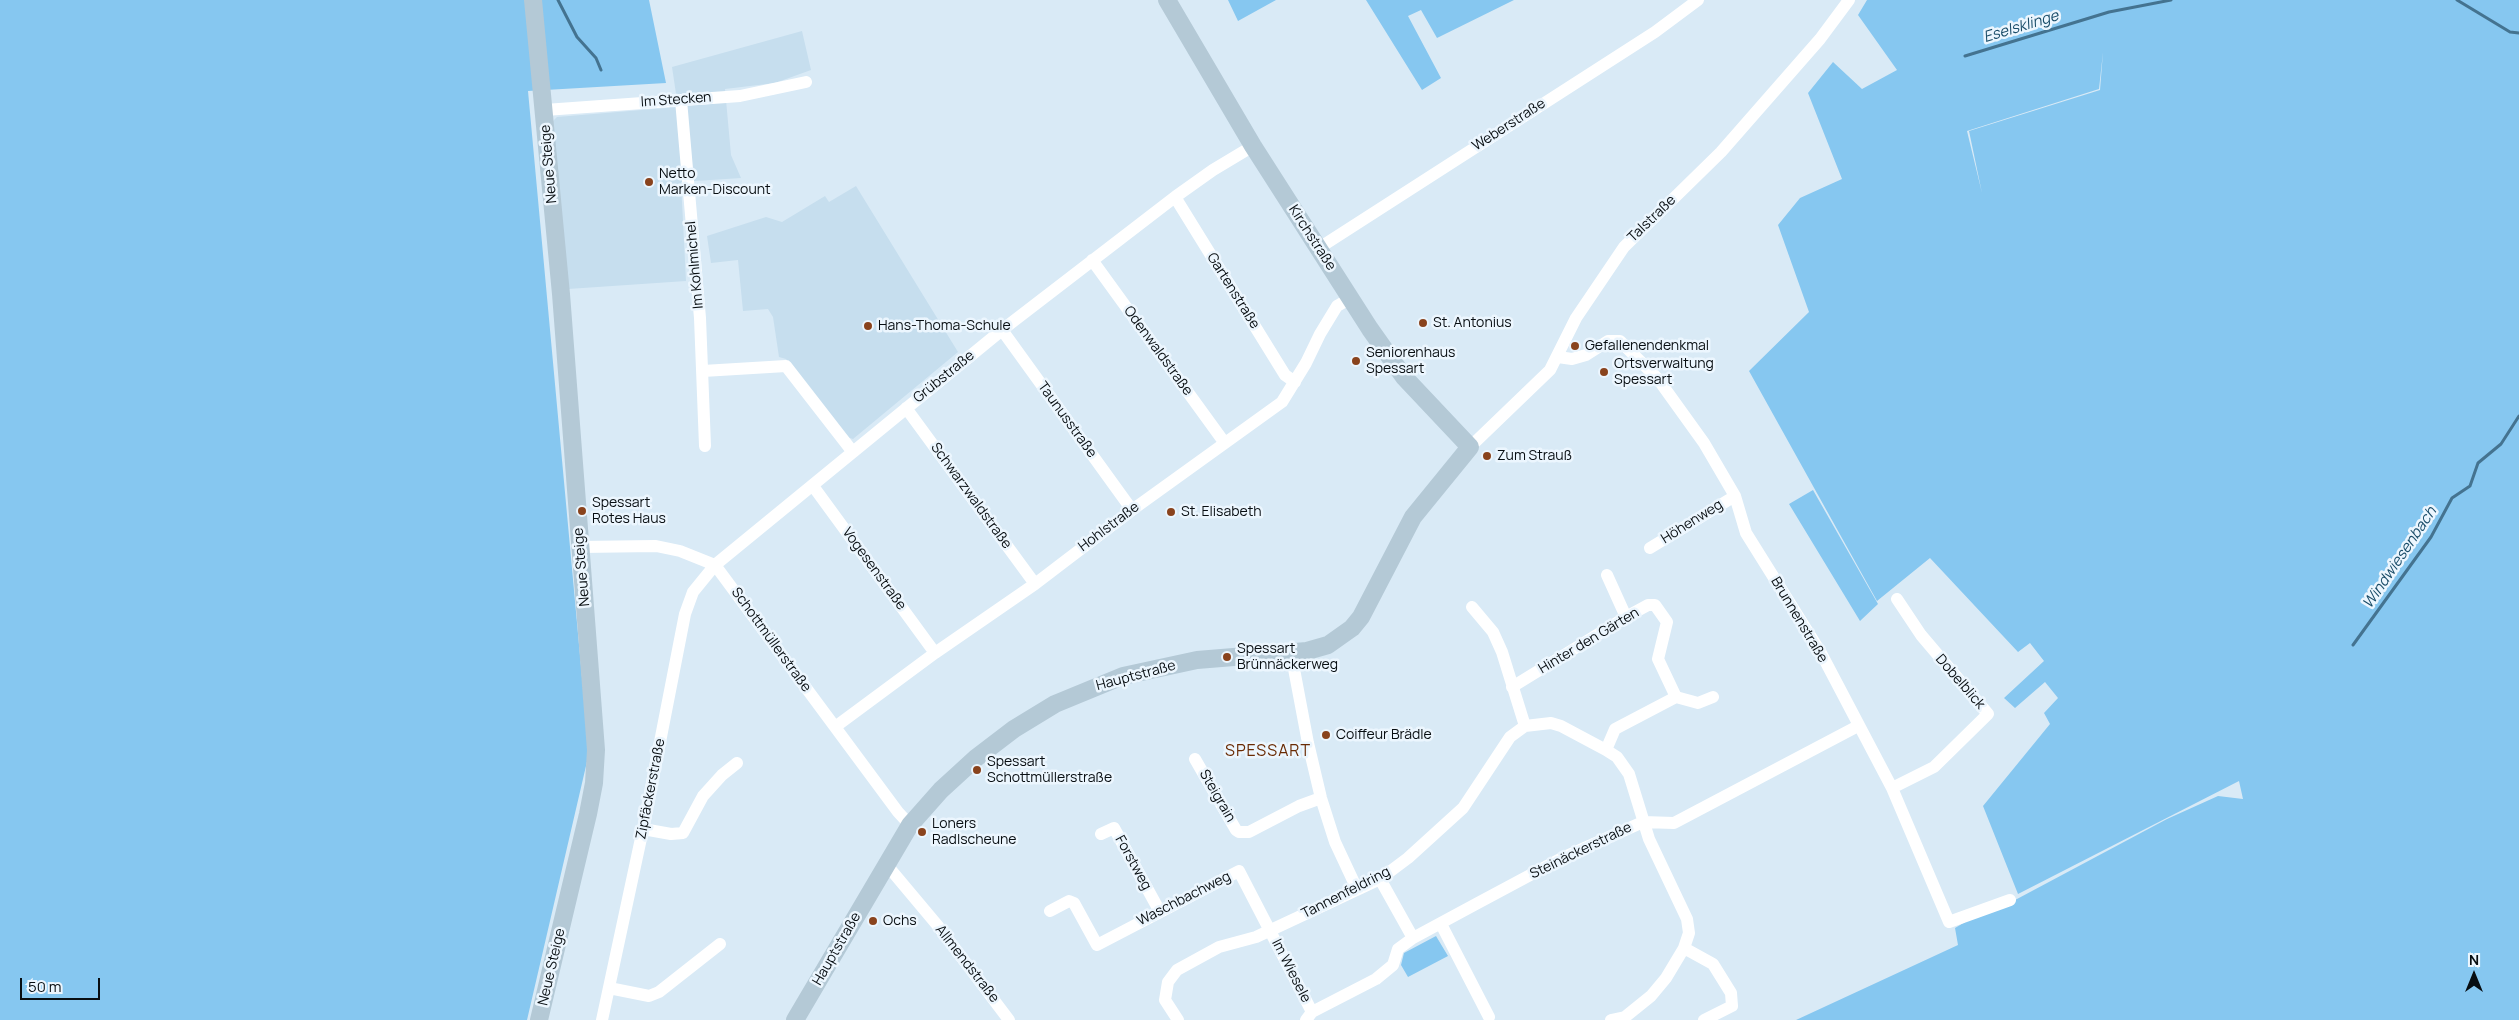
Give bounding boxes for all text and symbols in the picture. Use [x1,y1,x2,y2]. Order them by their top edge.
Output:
water label: Eselsklinge [1981,7,2061,47]
street label: Im Stecken [640,89,712,111]
street label: Weberstraße [1469,95,1549,155]
street label: Neue Steige [537,124,561,204]
place label: Netto Marken-Discount [659,166,771,198]
marker: Netto Marken-Discount [643,176,655,188]
street label: Talstraße [1624,192,1680,246]
street label: Kirchstraße [1285,202,1339,274]
street label: Im Kohlmichel [683,220,707,310]
street label: Gartenstraße [1203,250,1263,332]
street label: Odenwaldstraße [1120,303,1196,399]
place label: St. Antonius [1433,315,1512,331]
marker: St. Antonius [1417,317,1429,329]
place label: Hans-Thoma-Schule [878,318,1011,334]
marker: Hans-Thoma-Schule [862,320,874,332]
place label: Gefallenendenkmal [1585,338,1709,354]
marker: Gefallenendenkmal [1569,340,1581,352]
place label: Seniorenhaus Spessart [1366,345,1455,378]
street label: Grübstraße [910,347,978,407]
marker: Seniorenhaus Spessart [1350,355,1362,367]
place label: Ortsverwaltung Spessart [1614,356,1714,388]
marker: Ortsverwaltung Spessart [1598,366,1610,378]
street label: Taunusstraße [1034,379,1100,461]
street label: Schwarzwaldstraße [927,440,1015,552]
place label: Zum Strauß [1497,448,1572,464]
marker: Zum Strauß [1481,450,1493,462]
place label: Spessart Rotes Haus [592,495,666,528]
street label: Höhenweg [1658,496,1726,548]
street label: Hohlstraße [1075,499,1143,555]
place label: St. Elisabeth [1181,504,1262,520]
water label: Windwiesenbach [2359,504,2441,612]
marker: Spessart Rotes Haus [576,505,588,517]
marker: St. Elisabeth [1165,506,1177,518]
street label: Vogesenstraße [838,524,910,614]
street label: Neue Steige [570,527,594,607]
street label: Brunnenstraße [1767,574,1831,666]
street label: Schottmüllerstraße [727,584,815,696]
street label: Hinter den Gärten [1536,604,1642,678]
place label: Spessart Brünnäckerweg [1237,641,1338,674]
marker: Spessart Brünnäckerweg [1221,651,1233,663]
street label: Dobelblick [1932,651,1988,713]
street label: Hauptstraße [1094,657,1178,695]
place label: Coiffeur Brädle [1336,727,1432,743]
marker: Coiffeur Brädle [1320,729,1332,741]
street label: Zipfäckerstraße [633,737,669,841]
district label: SPESSART [1224,742,1312,762]
place label: Spessart Schottmüllerstraße [987,754,1112,786]
marker: Spessart Schottmüllerstraße [971,764,983,776]
street label: Steigrain [1195,767,1239,825]
place label: Loners Radlscheune [932,816,1017,849]
street label: Steinäckerstraße [1527,819,1635,883]
marker: Loners Radlscheune [916,826,928,838]
street label: Forstweg [1111,833,1155,893]
street label: Tannenfeldring [1299,863,1393,923]
street label: Waschbachweg [1134,868,1234,930]
street label: Hauptstraße [809,909,865,989]
place label: Ochs [883,913,917,929]
marker: Ochs [867,915,879,927]
street label: Allmendstraße [931,922,1003,1006]
street label: Neue Steige [535,927,569,1007]
street label: Im Wiesele [1268,936,1314,1006]
north arrow [2449,950,2499,1000]
text: N [2469,950,2479,969]
scale bar [22,968,102,1000]
text: 50 m [28,976,62,997]

